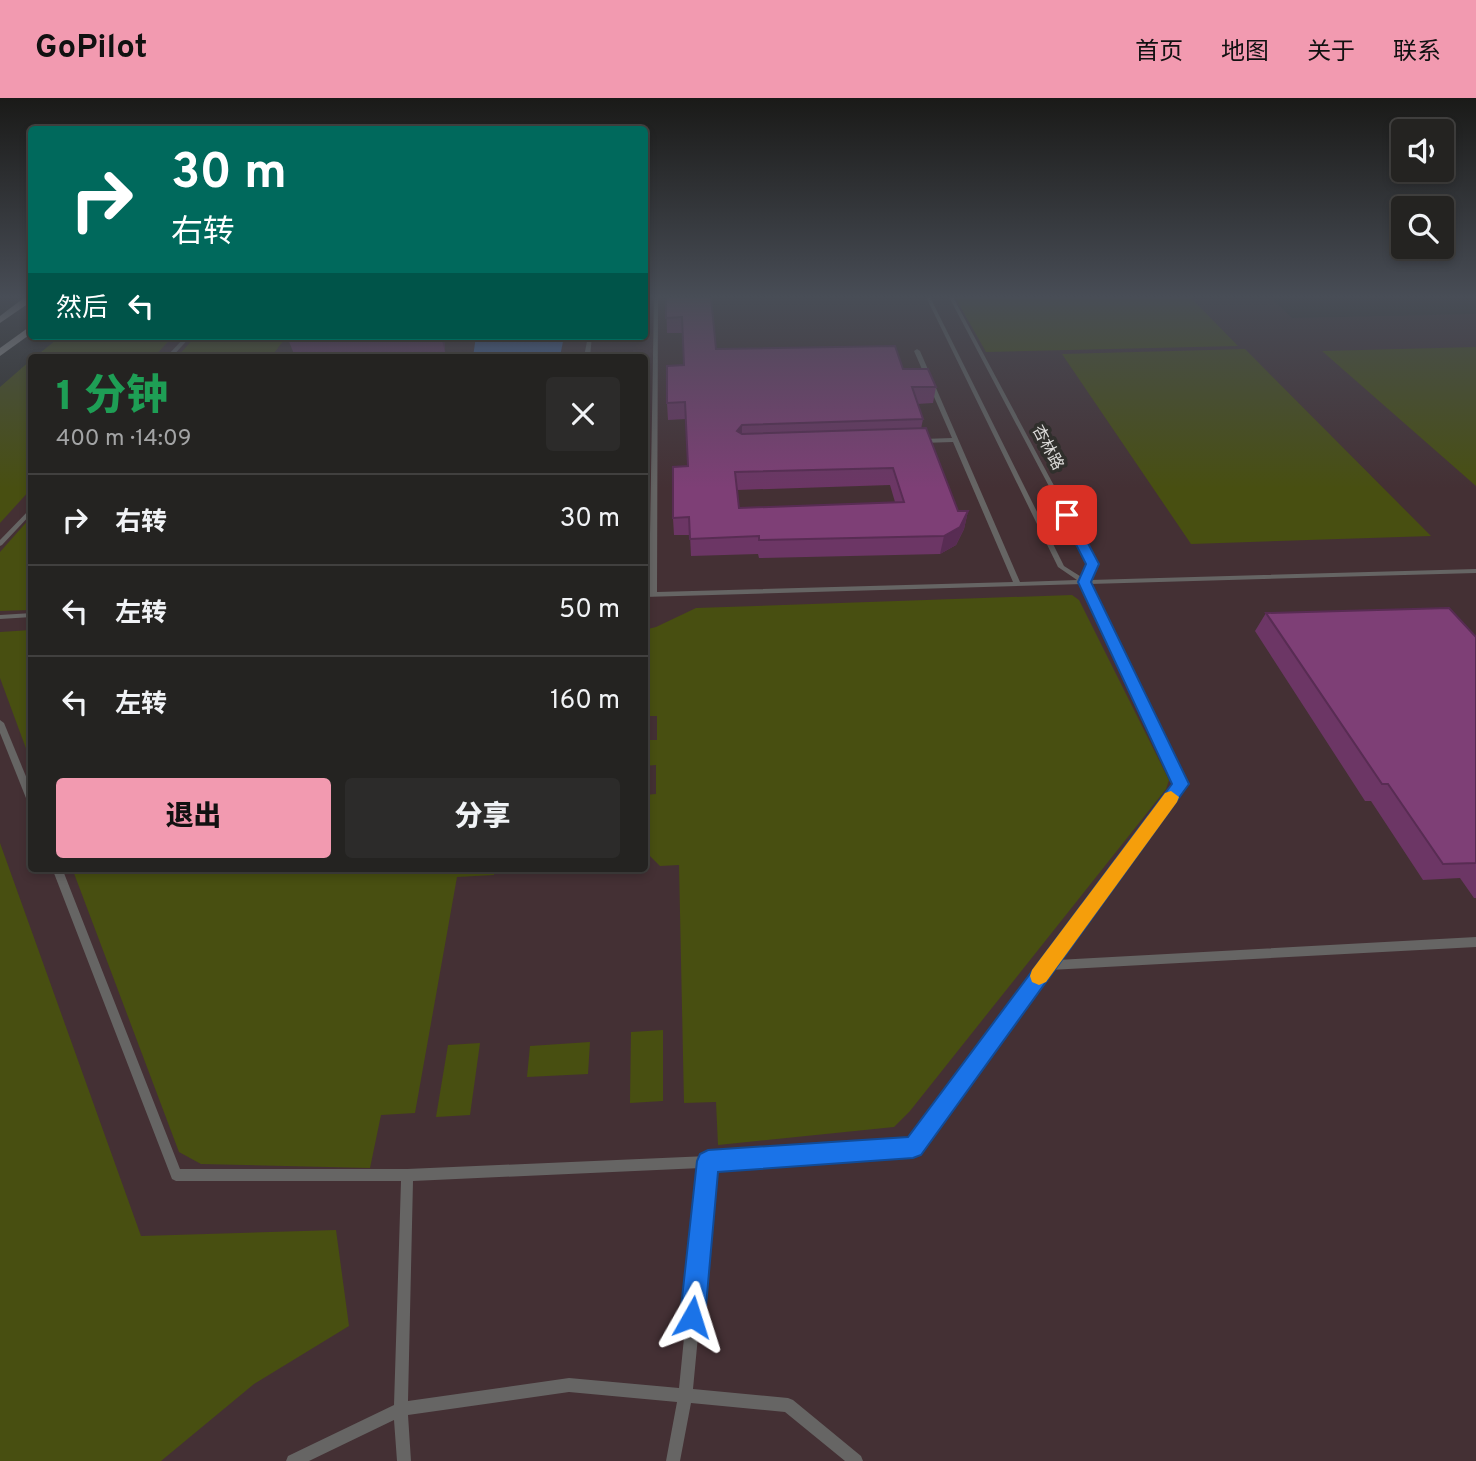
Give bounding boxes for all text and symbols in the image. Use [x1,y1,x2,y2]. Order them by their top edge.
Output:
text: GoPilot [35,28,148,70]
text: 首页 [1135,38,1183,68]
text: 地图 [1221,38,1269,68]
text: 关于 [1307,38,1355,68]
text: 联系 [1393,38,1441,68]
map controls [1391,119,1454,259]
button: sound [1391,119,1454,182]
text: 30 m [171,144,287,206]
icon: right [56,154,147,245]
button: search [1391,196,1454,259]
text: 右转 [171,214,235,254]
icon: left [122,287,160,325]
text: 然后 [56,293,108,326]
text: 1 分钟 [56,372,168,425]
button: close [546,377,620,451]
street label: 杏林路 [1027,422,1067,474]
text: 400 m · 14:09 [56,425,191,454]
pin [1037,485,1097,545]
icon: arrive [1048,496,1086,534]
icon: right [56,501,94,539]
text: 30 m [560,503,620,536]
text: 右转 [115,507,167,540]
icon: left [56,592,94,630]
text: 50 m [559,594,620,627]
text: 左转 [115,598,167,631]
icon: left [56,683,94,721]
text: 160 m [550,685,620,718]
text: 左转 [115,689,167,722]
button: 退出 [56,778,331,858]
button: 分享 [345,778,620,858]
position arrow [655,1280,729,1354]

